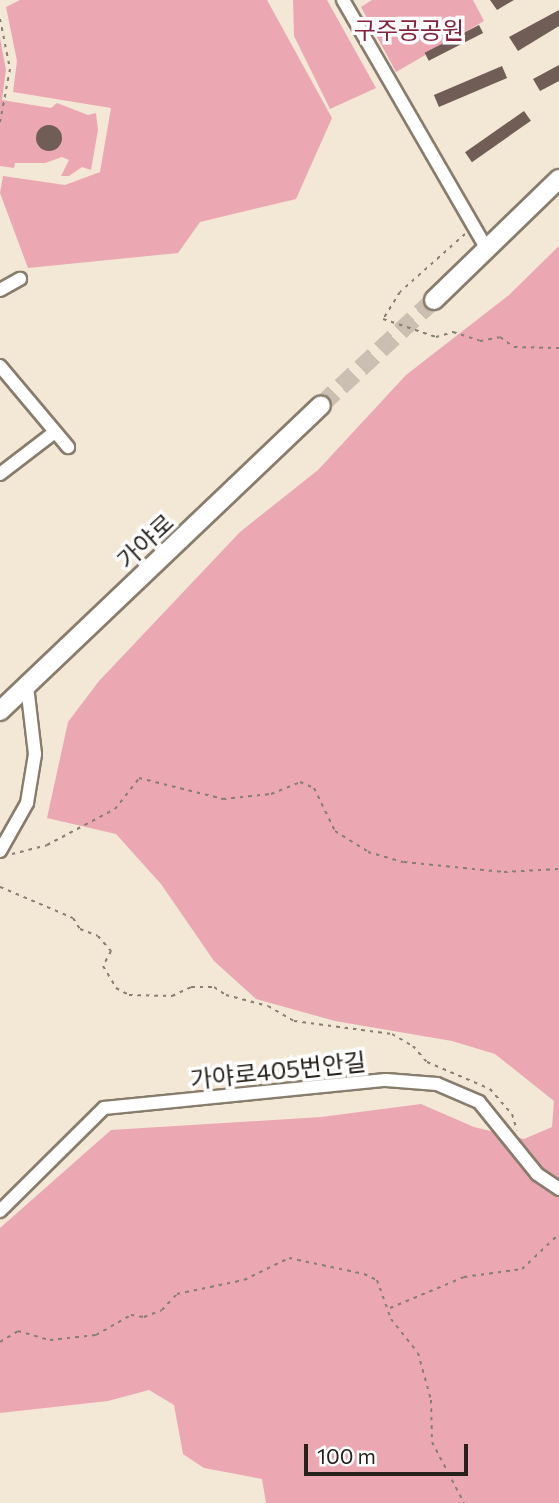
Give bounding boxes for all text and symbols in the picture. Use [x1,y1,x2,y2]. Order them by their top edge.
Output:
park label: 구주공공원 [354,16,464,44]
street label: 가야로 [111,508,179,574]
street label: 가야로405번안길 [189,1046,367,1094]
scale bar [307,1430,472,1474]
text: 100 m [317,1443,376,1468]

